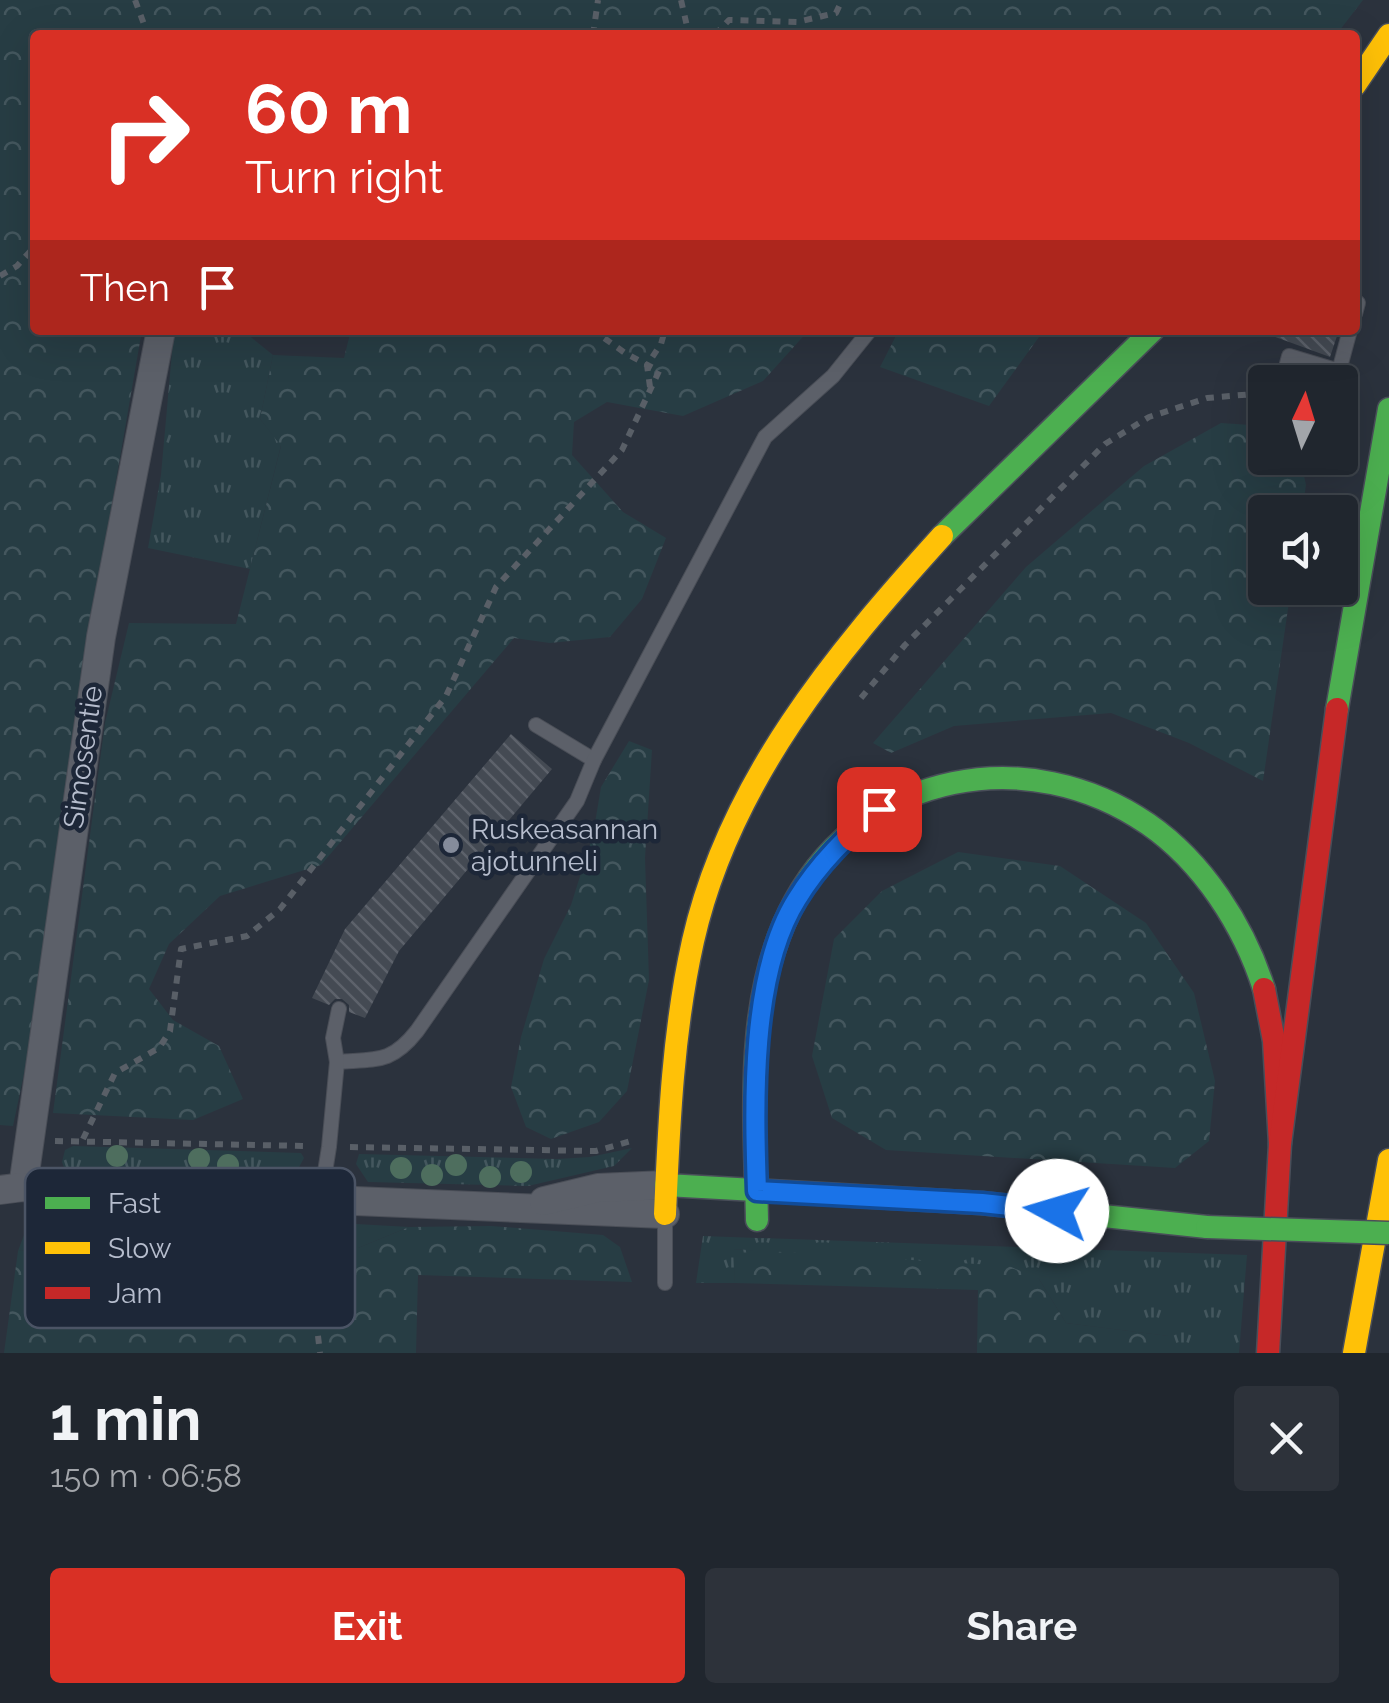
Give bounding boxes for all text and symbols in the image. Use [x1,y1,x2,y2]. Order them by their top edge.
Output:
text: 60 m [245,67,412,149]
icon: right [80,70,210,200]
text: Turn right [245,151,443,204]
icon: arrive [190,260,245,315]
text: Then [80,265,170,310]
north arrow [1248,365,1358,475]
map controls [1248,365,1358,605]
button: sound [1248,495,1358,605]
street label: Simosentie [57,684,109,830]
pin [837,767,922,852]
icon: arrive [852,782,907,837]
place label: Ruskeasannan ajotunneli [471,813,658,878]
marker: Ruskeasannan ajotunneli [440,834,462,856]
position arrow [1005,1159,1109,1263]
legend [25,1168,355,1328]
text: Fast [108,1187,161,1220]
text: Slow [108,1232,172,1265]
text: Jam [108,1277,162,1310]
text: 1 min [50,1384,201,1454]
button: close [1234,1386,1339,1491]
text: 150 m · 06:58 [50,1457,242,1494]
button: Exit [50,1568,685,1683]
button: Share [705,1568,1339,1683]

